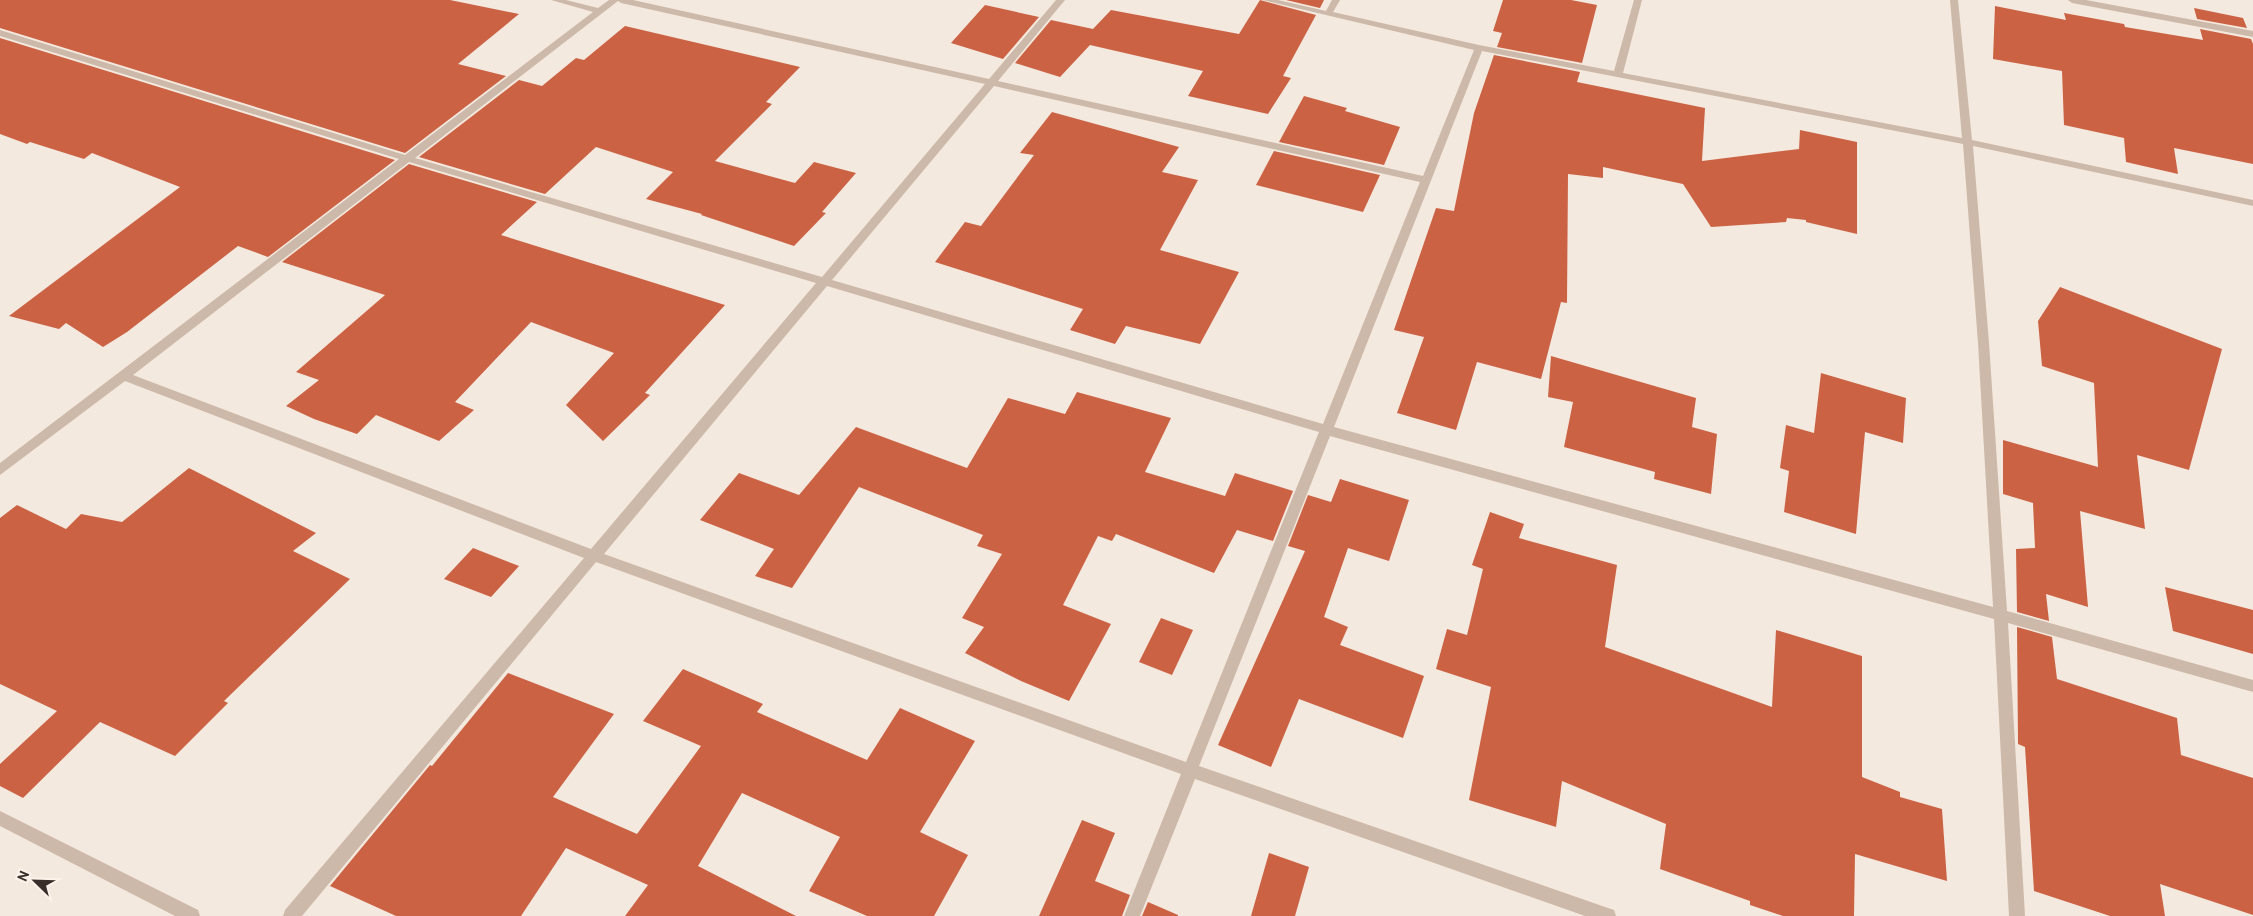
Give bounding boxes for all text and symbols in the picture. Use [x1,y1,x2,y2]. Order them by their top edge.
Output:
north arrow [10,856,60,906]
text: N [15,869,34,884]

